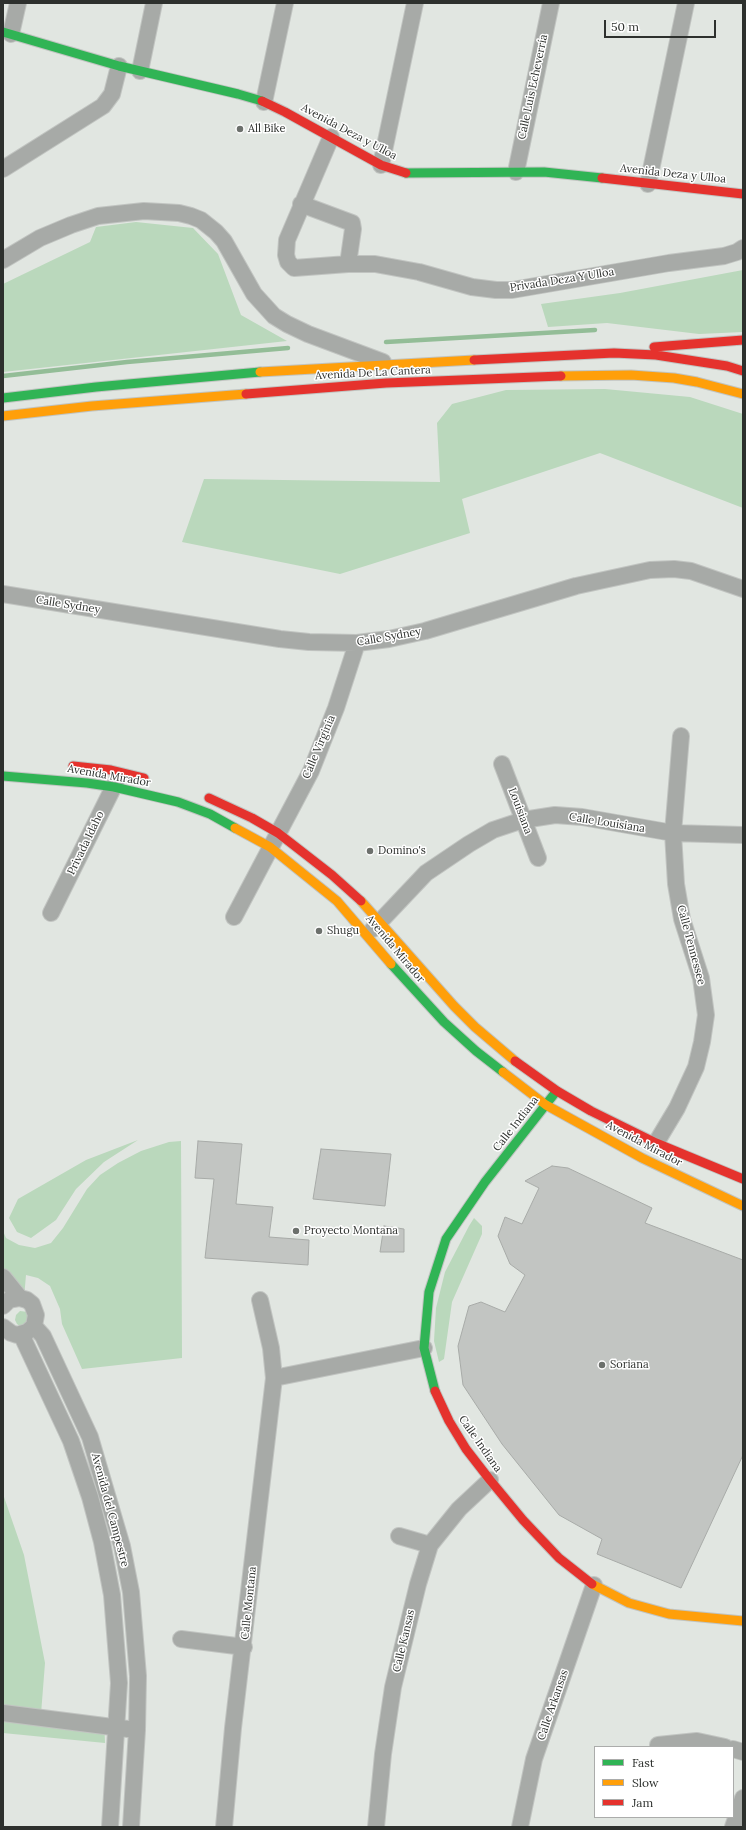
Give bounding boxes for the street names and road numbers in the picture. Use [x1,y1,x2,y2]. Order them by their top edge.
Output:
street label: Calle Luis Echeverría [515,33,551,141]
street label: Avenida Deza y Ulloa [299,101,399,163]
street label: Avenida Deza y Ulloa [619,162,727,186]
street label: Privada Deza Y Ulloa [509,265,615,295]
street label: Avenida De La Cantera [315,363,431,383]
street label: Calle Sydney [35,593,101,617]
street label: Calle Sydney [356,625,422,649]
street label: Calle Virginia [300,713,338,781]
street label: Avenida Mirador [66,762,152,790]
street label: Louisiana [505,786,535,836]
street label: Privada Idaho [65,809,107,877]
street label: Calle Louisiana [568,810,646,836]
street label: Calle Tennessee [674,904,708,986]
street label: Avenida Mirador [363,912,427,986]
street label: Calle Indiana [490,1094,542,1154]
street label: Avenida Mirador [604,1118,684,1170]
street label: Calle Indiana [456,1413,504,1475]
street label: Avenida del Campestre [88,1452,132,1568]
street label: Calle Montana [239,1566,259,1640]
street label: Calle Kansas [390,1608,418,1674]
street label: Calle Arkansas [535,1668,571,1742]

